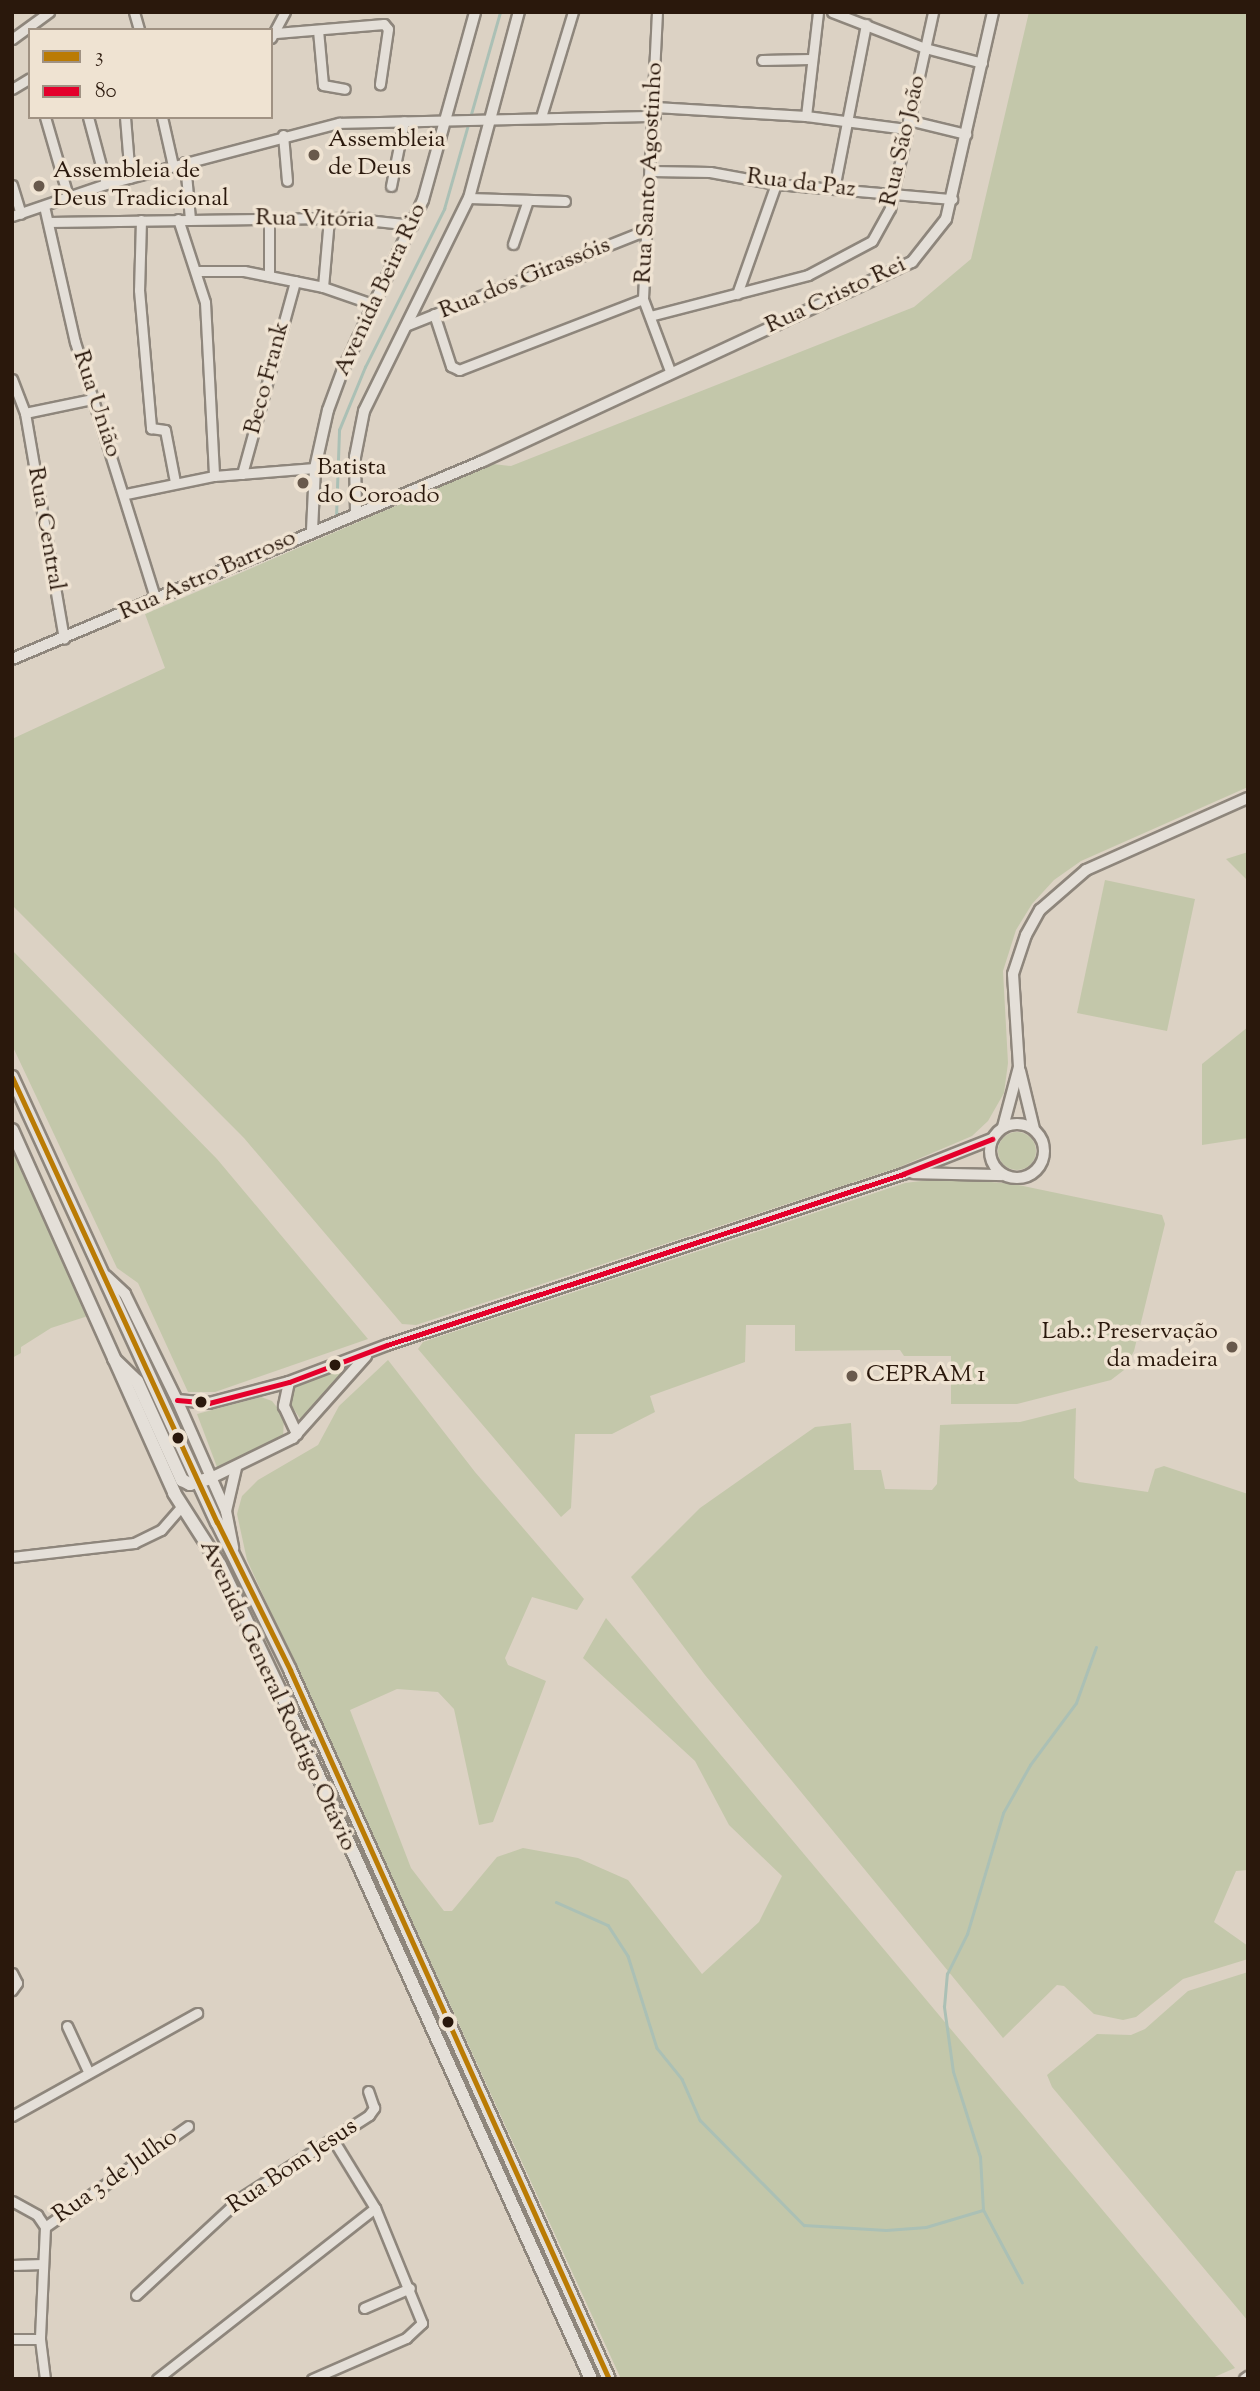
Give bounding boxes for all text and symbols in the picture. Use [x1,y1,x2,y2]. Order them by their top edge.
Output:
legend [28,28,273,119]
text: 3 [95,42,103,72]
street label: Rua Santo Agostinho [630,62,670,284]
street label: Rua São João [875,73,933,209]
text: 80 [95,77,117,107]
place label: Assembleia de Deus [328,127,446,183]
marker: Assembleia de Deus [306,147,322,163]
place label: Assembleia de Deus Tradicional [53,158,229,214]
street label: Rua da Paz [745,163,857,205]
marker: Assembleia de Deus Tradicional [31,178,47,194]
street label: Avenida Beira Rio [328,199,434,381]
street label: Rua Vitória [255,205,375,235]
street label: Rua dos Girassóis [435,232,615,326]
street label: Rua Cristo Rei [761,251,911,341]
street label: Beco Frank [239,318,297,438]
street label: Rua União [65,347,127,461]
place label: Batista do Coroado [317,455,440,511]
street label: Rua Central [20,465,70,593]
marker: Batista do Coroado [295,475,311,491]
street label: Rua Astro Barroso [115,524,301,628]
place label: Lab.: Preservação da madeira [1042,1319,1218,1375]
marker: Lab.: Preservação da madeira [1224,1339,1240,1355]
unlabelled marker [328,1358,342,1372]
place label: CEPRAM 1 [866,1362,985,1390]
marker: CEPRAM 1 [844,1368,860,1384]
unlabelled marker [194,1395,208,1409]
unlabelled marker [171,1431,185,1445]
street label: Avenida General Rodrigo Otávio [192,1536,362,1856]
unlabelled marker [441,2015,455,2029]
street label: Rua Bom Jesus [223,2113,363,2221]
street label: Rua 3 de Julho [48,2124,184,2230]

